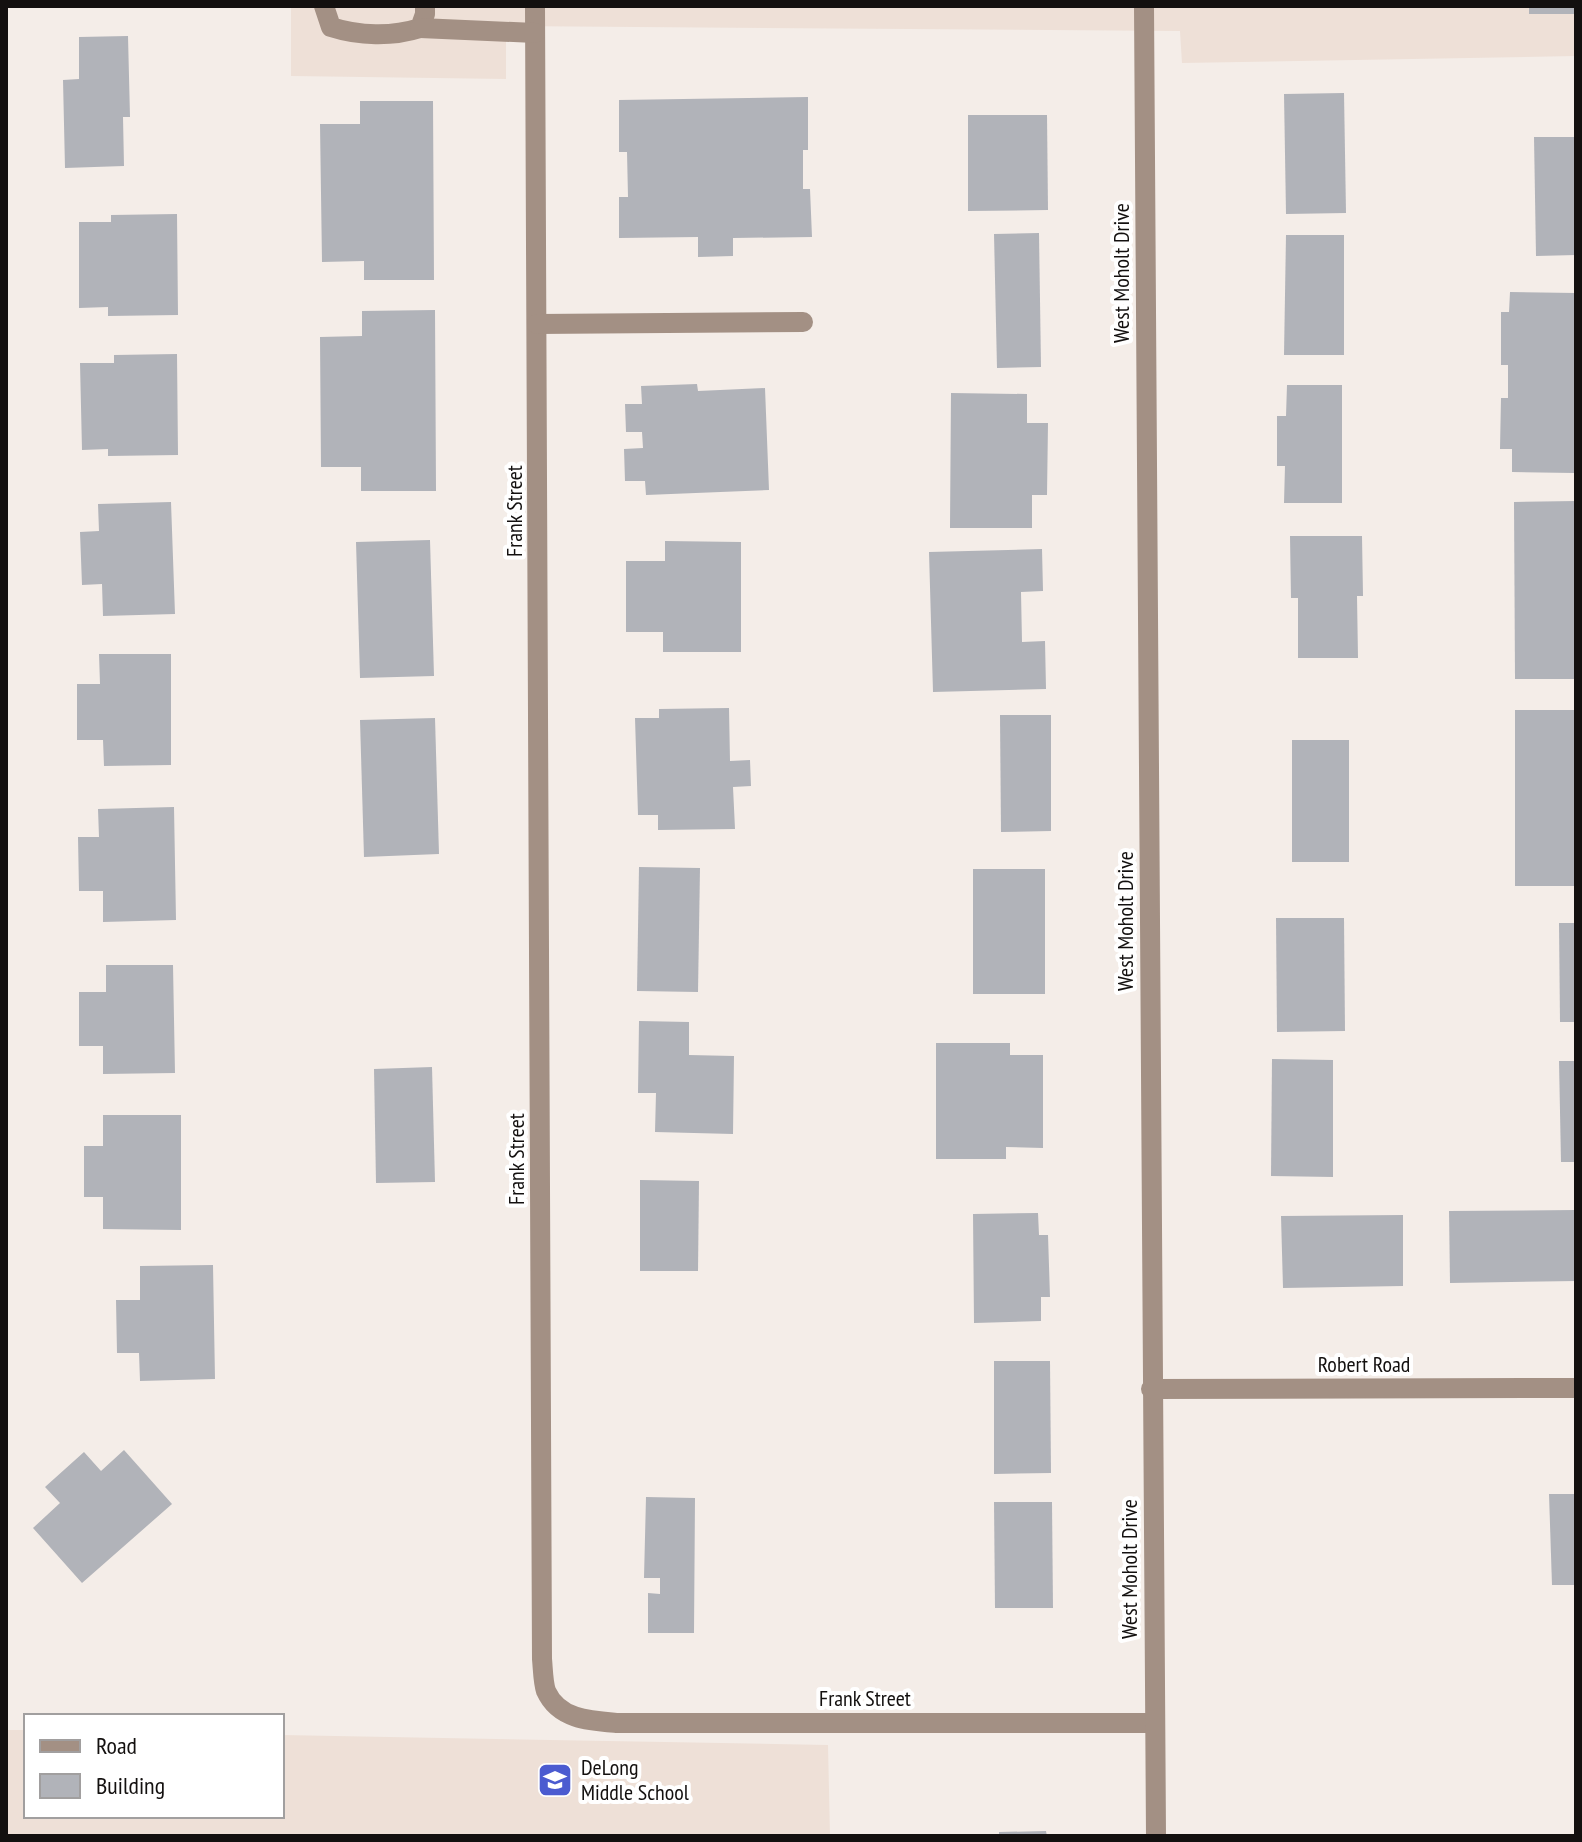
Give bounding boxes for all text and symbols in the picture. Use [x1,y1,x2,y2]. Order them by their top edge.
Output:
street label: West Moholt Drive [1107,203,1135,343]
street label: Frank Street [500,465,528,557]
street label: West Moholt Drive [1111,851,1139,991]
street label: Frank Street [502,1113,530,1205]
street label: Robert Road [1318,1350,1410,1378]
street label: West Moholt Drive [1115,1499,1143,1639]
street label: Frank Street [819,1684,911,1712]
legend [24,1714,284,1818]
text: Road [96,1730,137,1761]
place label: DeLong Middle School [581,1753,690,1806]
school or university icon: DeLong Middle School [536,1761,574,1799]
text: Building [96,1770,165,1801]

